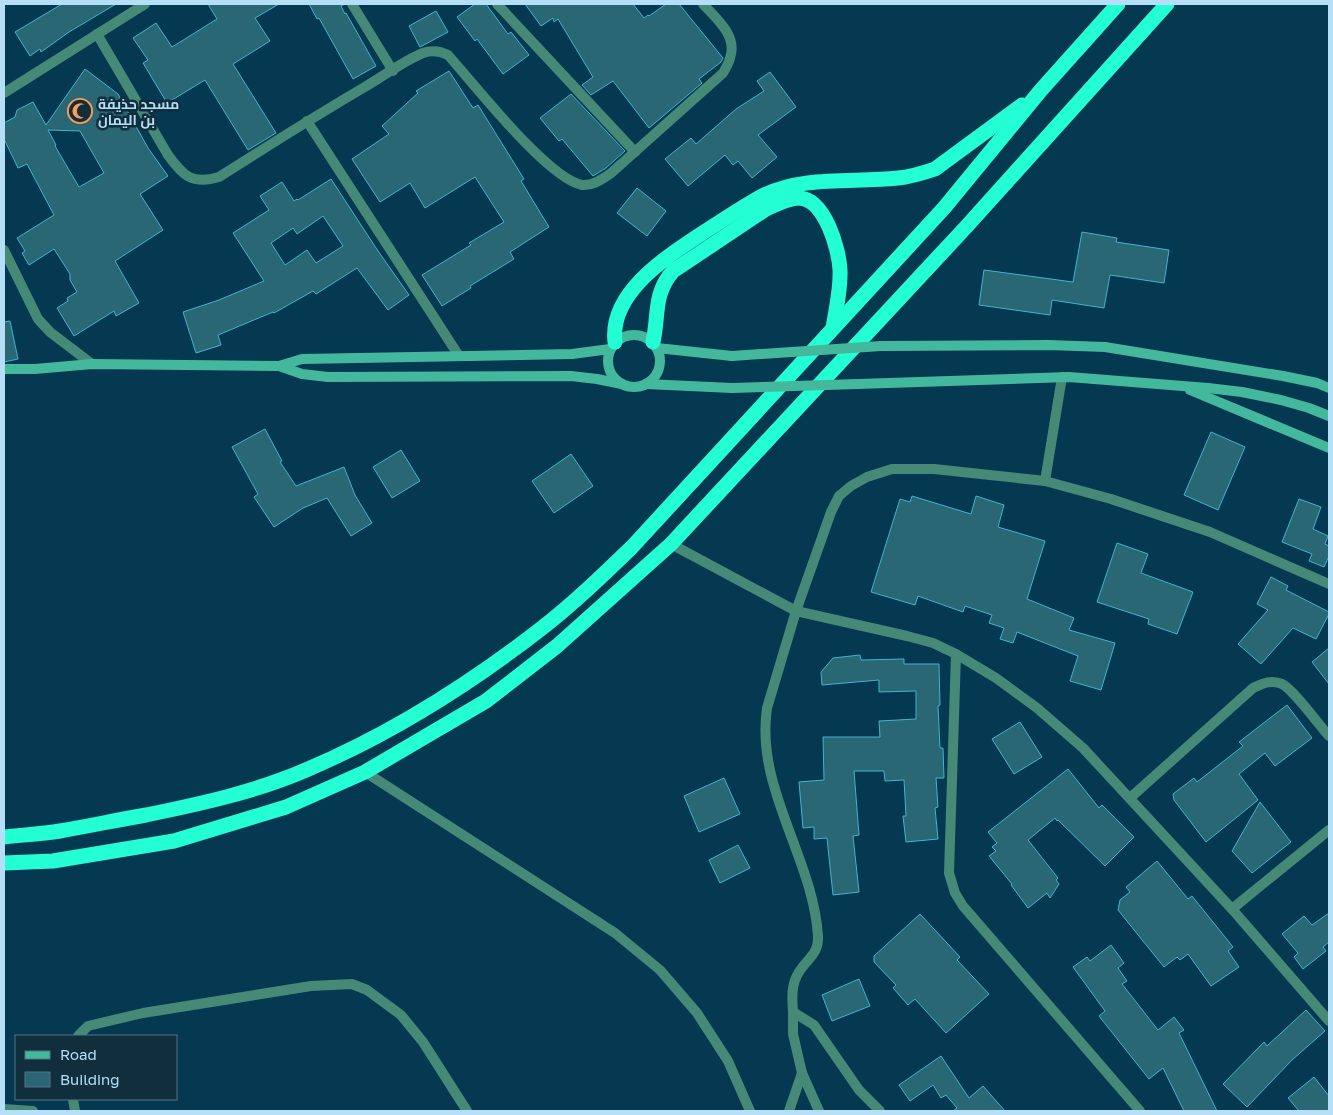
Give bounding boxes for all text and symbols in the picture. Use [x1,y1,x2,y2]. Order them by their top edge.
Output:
place label: مسجد حذيفة بن اليمان [98,95,179,129]
mosque icon: مسجد حذيفة بن اليمان [67,98,93,124]
legend [15,1035,178,1100]
text: Road [60,1045,97,1063]
text: Building [60,1070,120,1088]

